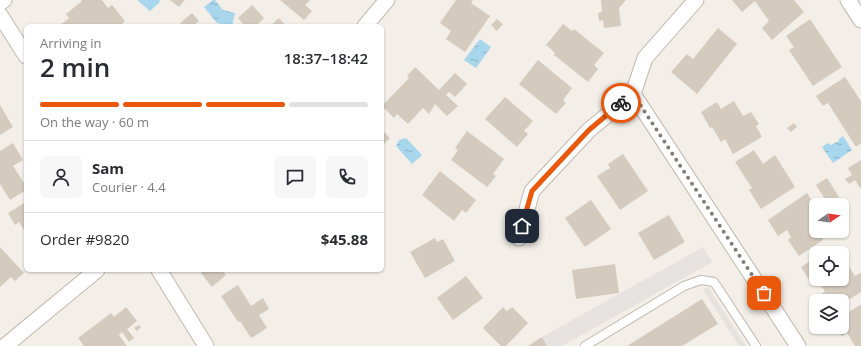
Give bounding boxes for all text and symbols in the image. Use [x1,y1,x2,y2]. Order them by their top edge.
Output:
text: Arriving in [40,34,102,52]
text: 18:37–18:42 [284,48,368,68]
text: 2 min [40,49,110,85]
courier [601,83,641,123]
icon: bike [610,92,632,114]
text: On the way · 60 m [40,113,149,131]
button: person [40,156,82,198]
button: chat [274,156,316,198]
button: phone [326,156,368,198]
text: Sam [92,158,124,178]
text: Courier · 4.4 [92,178,166,196]
north arrow [809,198,849,238]
map controls [809,198,849,334]
pin [505,209,539,243]
icon: home [511,215,533,237]
text: Order #9820 [40,229,129,249]
text: $45.88 [321,229,368,249]
button: locate [809,246,849,286]
pin [747,276,781,310]
icon: bag [753,282,775,304]
button: layers [809,294,849,334]

